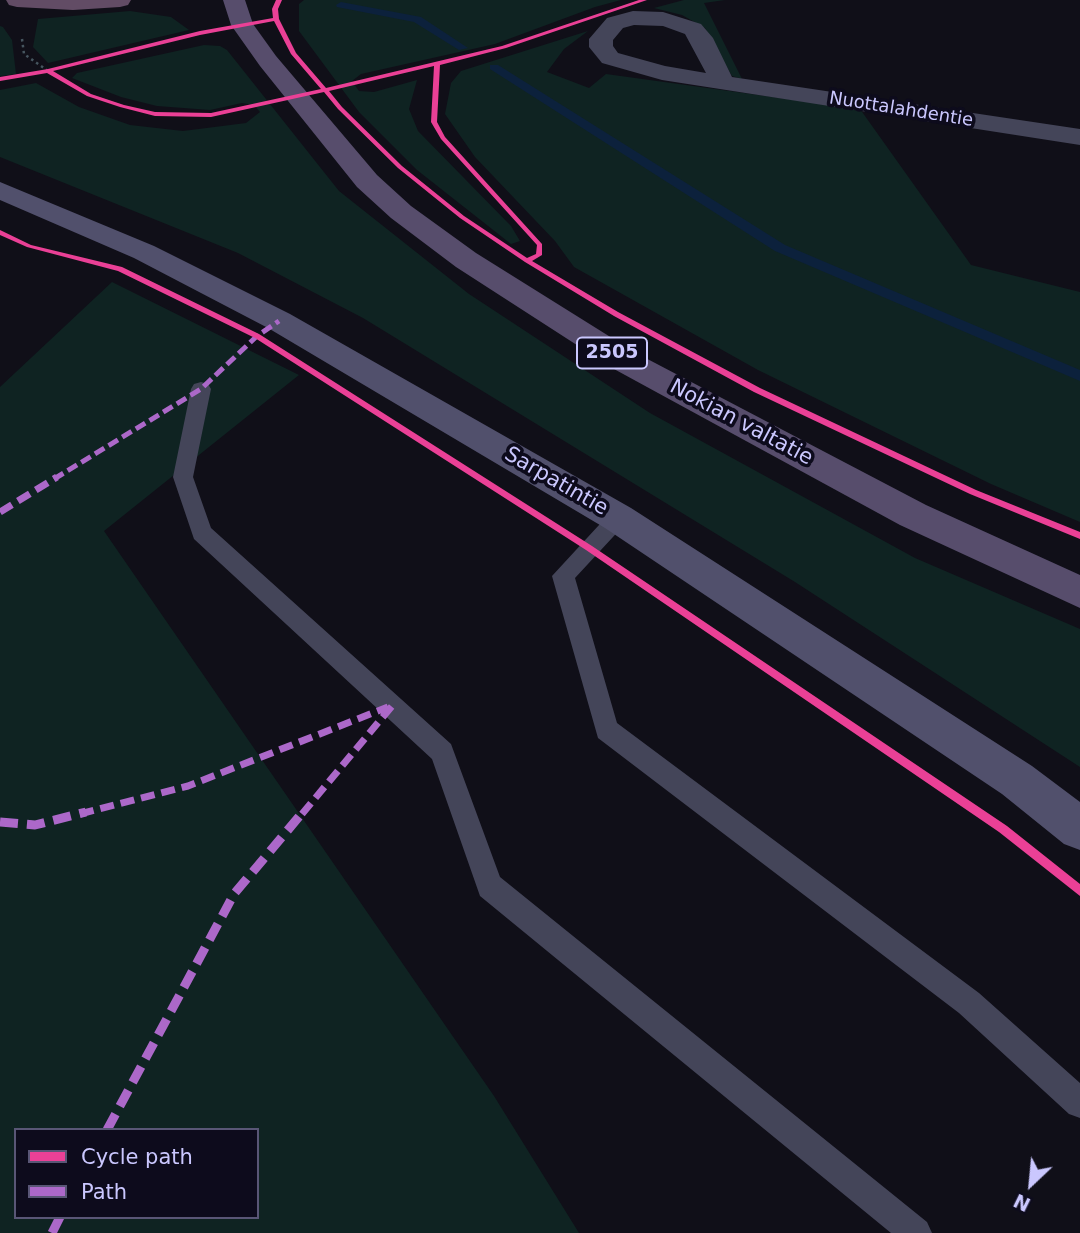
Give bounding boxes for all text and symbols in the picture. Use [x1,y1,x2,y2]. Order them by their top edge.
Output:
street label: Nuottalahdentie [827,88,975,132]
road number: 2505 [577,338,647,368]
street label: Nokian valtatie [665,375,817,471]
street label: Sarpatintie [500,442,612,522]
legend [14,1128,259,1219]
text: Cycle path [81,1145,193,1169]
north arrow [996,1149,1066,1219]
text: Path [81,1180,127,1204]
text: N [1010,1190,1034,1216]

